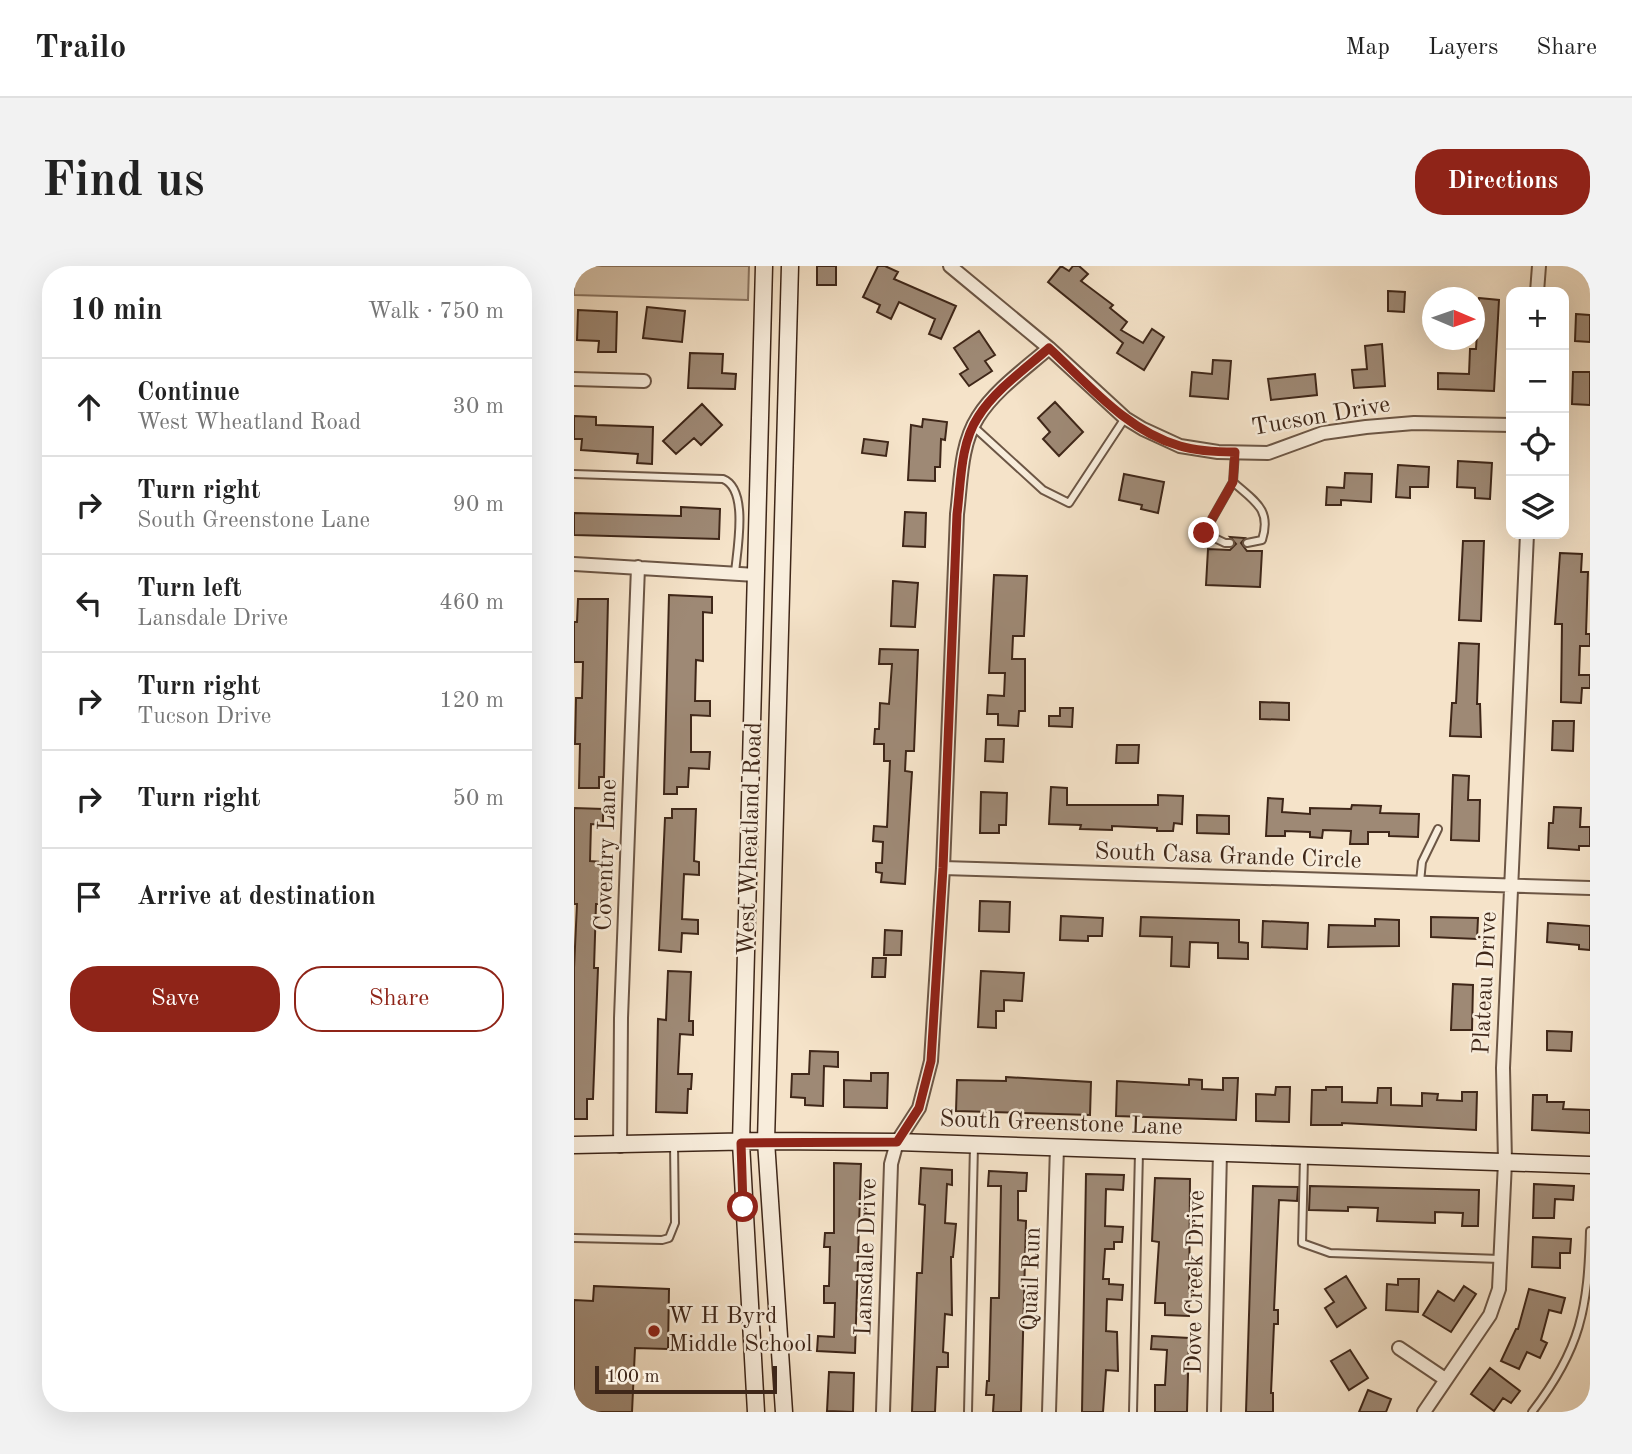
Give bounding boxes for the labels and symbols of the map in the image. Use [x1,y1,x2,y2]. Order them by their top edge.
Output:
north arrow [1422,287,1485,350]
street label: Tucson Drive [1250,393,1392,441]
route end [1188,517,1219,548]
street label: West Wheatland Road [735,722,767,956]
street label: Coventry Lane [592,779,622,931]
street label: South Casa Grande Circle [1094,840,1362,874]
street label: Plateau Drive [1470,911,1502,1055]
street label: South Greenstone Lane [939,1108,1183,1140]
street label: Lansdale Drive [852,1178,882,1336]
street label: Dove Creek Drive [1182,1190,1210,1374]
route start [727,1191,758,1222]
street label: Quail Run [1018,1227,1046,1331]
place label: W H Byrd Middle School [668,1305,813,1357]
marker: W H Byrd Middle School [646,1323,662,1339]
scale bar [595,1363,777,1395]

